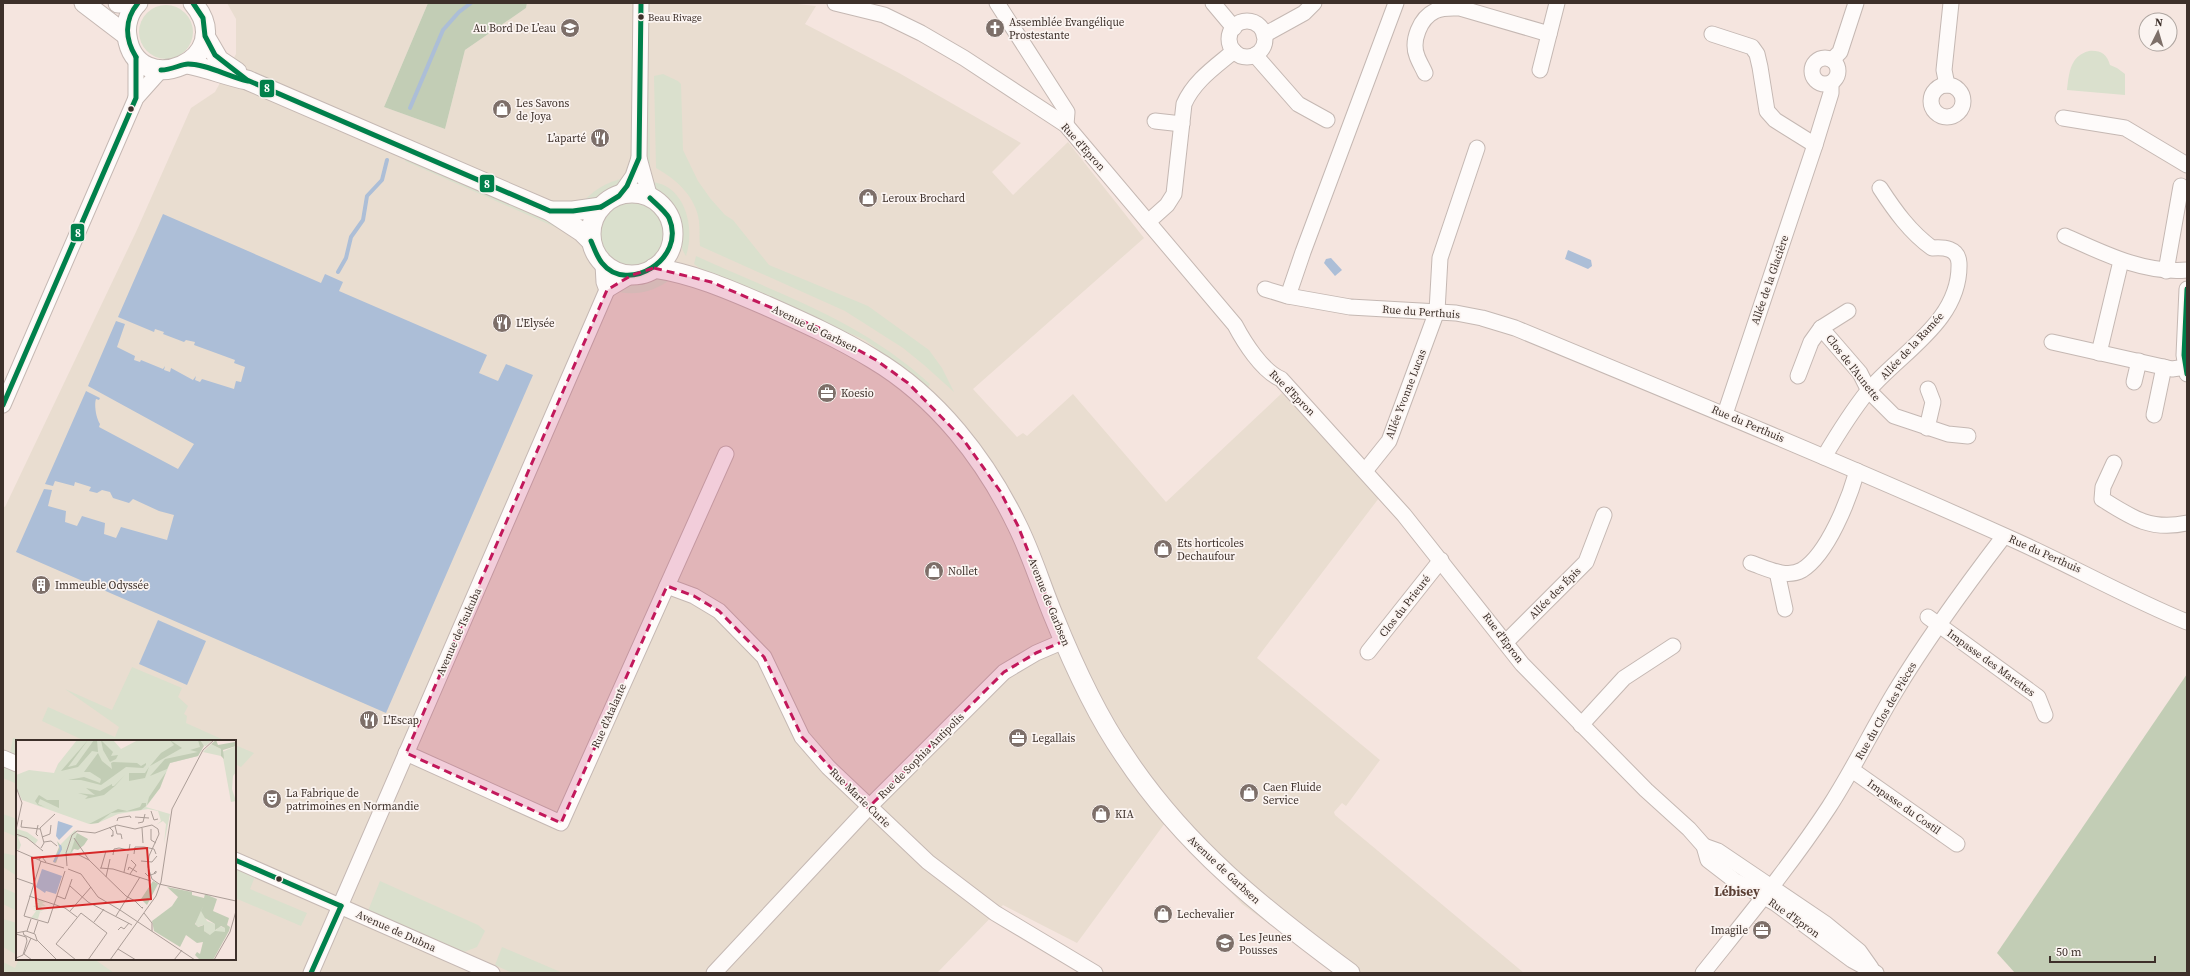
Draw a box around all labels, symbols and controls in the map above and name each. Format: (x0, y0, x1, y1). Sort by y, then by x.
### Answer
place label: Beau Rivage (648, 11, 702, 24)
marker: Beau Rivage (636, 12, 646, 22)
north arrow (2138, 12, 2178, 52)
place label: Assemblée Evangélique Prostestante (1009, 15, 1125, 43)
text: N (2154, 15, 2163, 30)
school or university icon: Au Bord De L’eau (559, 17, 581, 39)
church icon: Assemblée Evangélique Prostestante (984, 17, 1006, 39)
place label: Au Bord De L’eau (473, 21, 557, 36)
line badge: 8 (259, 79, 275, 98)
text: 8 (264, 81, 270, 96)
place label: Les Savons de Joya (516, 96, 570, 124)
shop icon: Les Savons de Joya (491, 98, 513, 120)
unlabelled marker (126, 104, 136, 114)
street label: Rue d'Epron (1057, 120, 1109, 174)
restaurant icon: L’aparté (589, 127, 611, 149)
place label: L’aparté (547, 131, 586, 146)
line badge: 8 (479, 174, 495, 193)
text: 8 (484, 177, 490, 192)
shop icon: Leroux Brochard (857, 187, 879, 209)
place label: Leroux Brochard (882, 191, 966, 206)
line badge: 8 (70, 223, 85, 242)
text: 8 (75, 226, 81, 241)
street label: Allée de la Glacière (1748, 233, 1793, 327)
street label: Avenue de Garbsen (769, 302, 861, 357)
street label: Rue du Perthuis (1382, 302, 1461, 322)
street label: Allée de la Ramée (1877, 309, 1947, 383)
restaurant icon: L'Elysée (491, 312, 513, 334)
place label: L'Elysée (516, 316, 555, 331)
street label: Clos de l'Aunette (1822, 332, 1884, 405)
street label: Allée Yvonne Lucas (1382, 347, 1430, 441)
street label: Rue d'Epron (1266, 367, 1319, 420)
office icon: Koesio (816, 382, 838, 404)
place label: Koesio (841, 386, 874, 401)
street label: Rue du Perthuis (1709, 402, 1787, 446)
street label: Rue du Perthuis (2006, 531, 2084, 577)
place label: Ets horticoles Dechaufour (1177, 536, 1244, 564)
shop icon: Ets horticoles Dechaufour (1152, 538, 1174, 560)
street label: Avenue de Garbsen (1024, 556, 1074, 649)
shop icon: Nollet (923, 560, 945, 582)
place label: Nollet (948, 564, 978, 579)
street label: Allée des Épis (1526, 564, 1584, 622)
street label: Clos du Prieuré (1376, 571, 1434, 640)
building icon: Immeuble Odyssée (30, 574, 52, 596)
place label: Immeuble Odyssée (55, 578, 149, 593)
street label: Avenue de Tsukuba (433, 585, 485, 678)
street label: Rue d'Epron (1479, 610, 1527, 667)
street label: Impasse des Marettes (1944, 626, 2038, 700)
street label: Rue du Clos des Pièces (1852, 659, 1920, 763)
street label: Rue d'Atalante (588, 681, 630, 751)
restaurant icon: L'Escap (358, 709, 380, 731)
street label: Rue de Sophia Antipolis (875, 709, 968, 802)
place label: L'Escap (383, 713, 419, 728)
office icon: Legallais (1007, 727, 1029, 749)
place label: Legallais (1032, 731, 1076, 746)
inset map (16, 740, 236, 960)
street label: Rue Marie Curie (826, 765, 894, 831)
street label: Impasse du Costil (1864, 776, 1944, 838)
place label: Caen Fluide Service (1263, 780, 1322, 808)
shop icon: Caen Fluide Service (1238, 782, 1260, 804)
place label: La Fabrique de patrimoines en Normandie (286, 786, 419, 814)
theatre icon: La Fabrique de patrimoines en Normandie (261, 788, 283, 810)
shop icon: KIA (1090, 803, 1112, 825)
place label: KIA (1115, 807, 1134, 822)
street label: Avenue de Garbsen (1184, 832, 1264, 908)
unlabelled marker (274, 874, 284, 884)
district label: Lébisey (1714, 883, 1760, 900)
street label: Rue d'Epron (1765, 895, 1823, 941)
shop icon: Lechevalier (1152, 903, 1174, 925)
street label: Avenue de Dubna (354, 907, 439, 955)
place label: Lechevalier (1177, 907, 1235, 922)
office icon: Imagile (1751, 919, 1773, 941)
place label: Imagile (1711, 923, 1748, 938)
place label: Les Jeunes Pousses (1239, 930, 1292, 958)
school or university icon: Les Jeunes Pousses (1214, 932, 1236, 954)
scale bar (2050, 938, 2155, 964)
text: 50 m (2056, 944, 2082, 960)

